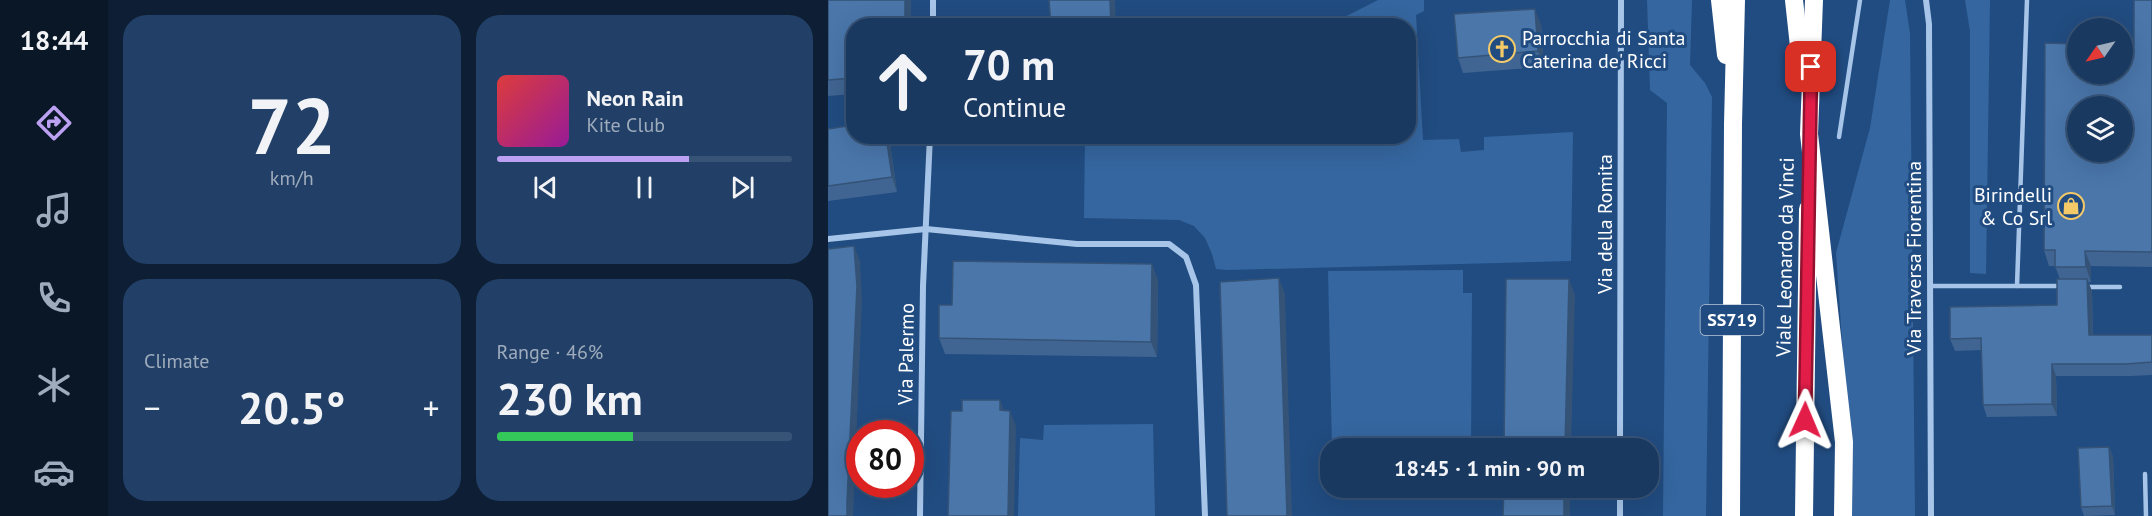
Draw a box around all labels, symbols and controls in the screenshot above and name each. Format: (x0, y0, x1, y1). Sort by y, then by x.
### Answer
north arrow (2067, 18, 2133, 84)
map controls (2067, 18, 2133, 162)
text: 18:44 (20, 23, 88, 57)
place label: Parrocchia di Santa Caterina de' Ricci (1522, 25, 1686, 74)
church icon: Parrocchia di Santa Caterina de' Ricci (1487, 34, 1517, 64)
text: 70 m (963, 37, 1055, 92)
pin (1785, 41, 1836, 92)
icon: ahead (864, 42, 942, 120)
icon: arrive (1794, 50, 1827, 83)
text: 72 (248, 75, 336, 176)
text: Neon Rain (587, 84, 683, 112)
text: Continue (963, 90, 1066, 124)
button: layers (2067, 96, 2133, 162)
icon: directions (33, 102, 75, 144)
text: Kite Club (587, 112, 665, 138)
street label: Via della Romita (1592, 154, 1618, 295)
street label: Viale Leonardo da Vinci (1770, 157, 1800, 358)
street label: Via Traversa Fiorentina (1901, 161, 1927, 356)
text: km/h (270, 165, 314, 191)
icon: previous (529, 171, 562, 204)
icon: pause (628, 171, 661, 204)
icon: next (726, 171, 759, 204)
place label: Birindelli & Co Srl (1974, 182, 2052, 231)
icon: music (33, 189, 75, 231)
shop icon: Birindelli & Co Srl (2056, 191, 2086, 221)
icon: phone (33, 277, 75, 319)
street label: Via Palermo (892, 303, 920, 406)
road number: SS719 (1700, 305, 1764, 335)
text: Range · 46% (497, 339, 603, 365)
text: Climate (144, 348, 210, 374)
icon: climate (33, 364, 75, 406)
text: 230 km (497, 369, 643, 427)
text: 20.5° (238, 378, 345, 436)
text: − (144, 386, 161, 429)
text: + (423, 386, 440, 429)
position arrow (1773, 388, 1837, 452)
speed limit sign: 80 (846, 420, 924, 498)
icon: car (33, 451, 75, 493)
text: 18:45 · 1 min · 90 m (1394, 454, 1585, 482)

